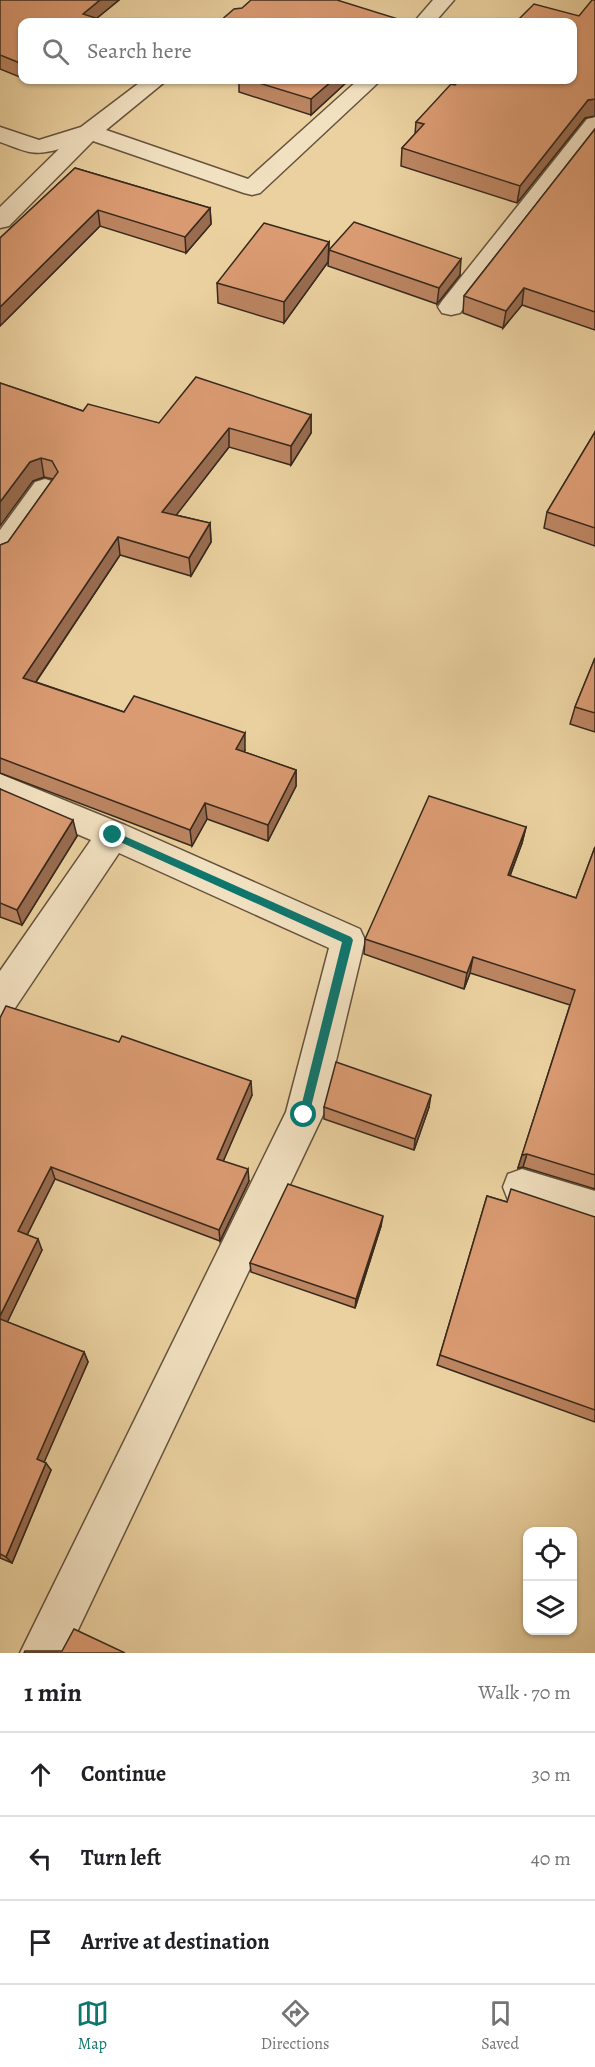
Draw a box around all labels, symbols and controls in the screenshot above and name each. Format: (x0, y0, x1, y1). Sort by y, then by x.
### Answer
search box (18, 18, 577, 84)
icon: search (39, 35, 72, 68)
text: Search here (87, 36, 192, 66)
route end (99, 821, 125, 847)
route start (290, 1101, 316, 1127)
map controls (523, 1527, 577, 1635)
button: locate (523, 1527, 577, 1581)
button: layers (523, 1581, 577, 1635)
text: 1 min (24, 1675, 82, 1710)
text: Walk · 70 m (478, 1679, 571, 1706)
icon: ahead (24, 1758, 57, 1791)
text: Continue (81, 1759, 166, 1789)
text: 30 m (531, 1761, 571, 1788)
icon: left (24, 1842, 57, 1875)
text: Turn left (81, 1843, 161, 1873)
text: 40 m (531, 1845, 571, 1872)
icon: arrive (24, 1926, 57, 1959)
text: Arrive at destination (81, 1927, 270, 1957)
tab: Map (76, 1997, 109, 2055)
tab: Directions (261, 1997, 329, 2055)
tab: Saved (481, 1997, 519, 2055)

